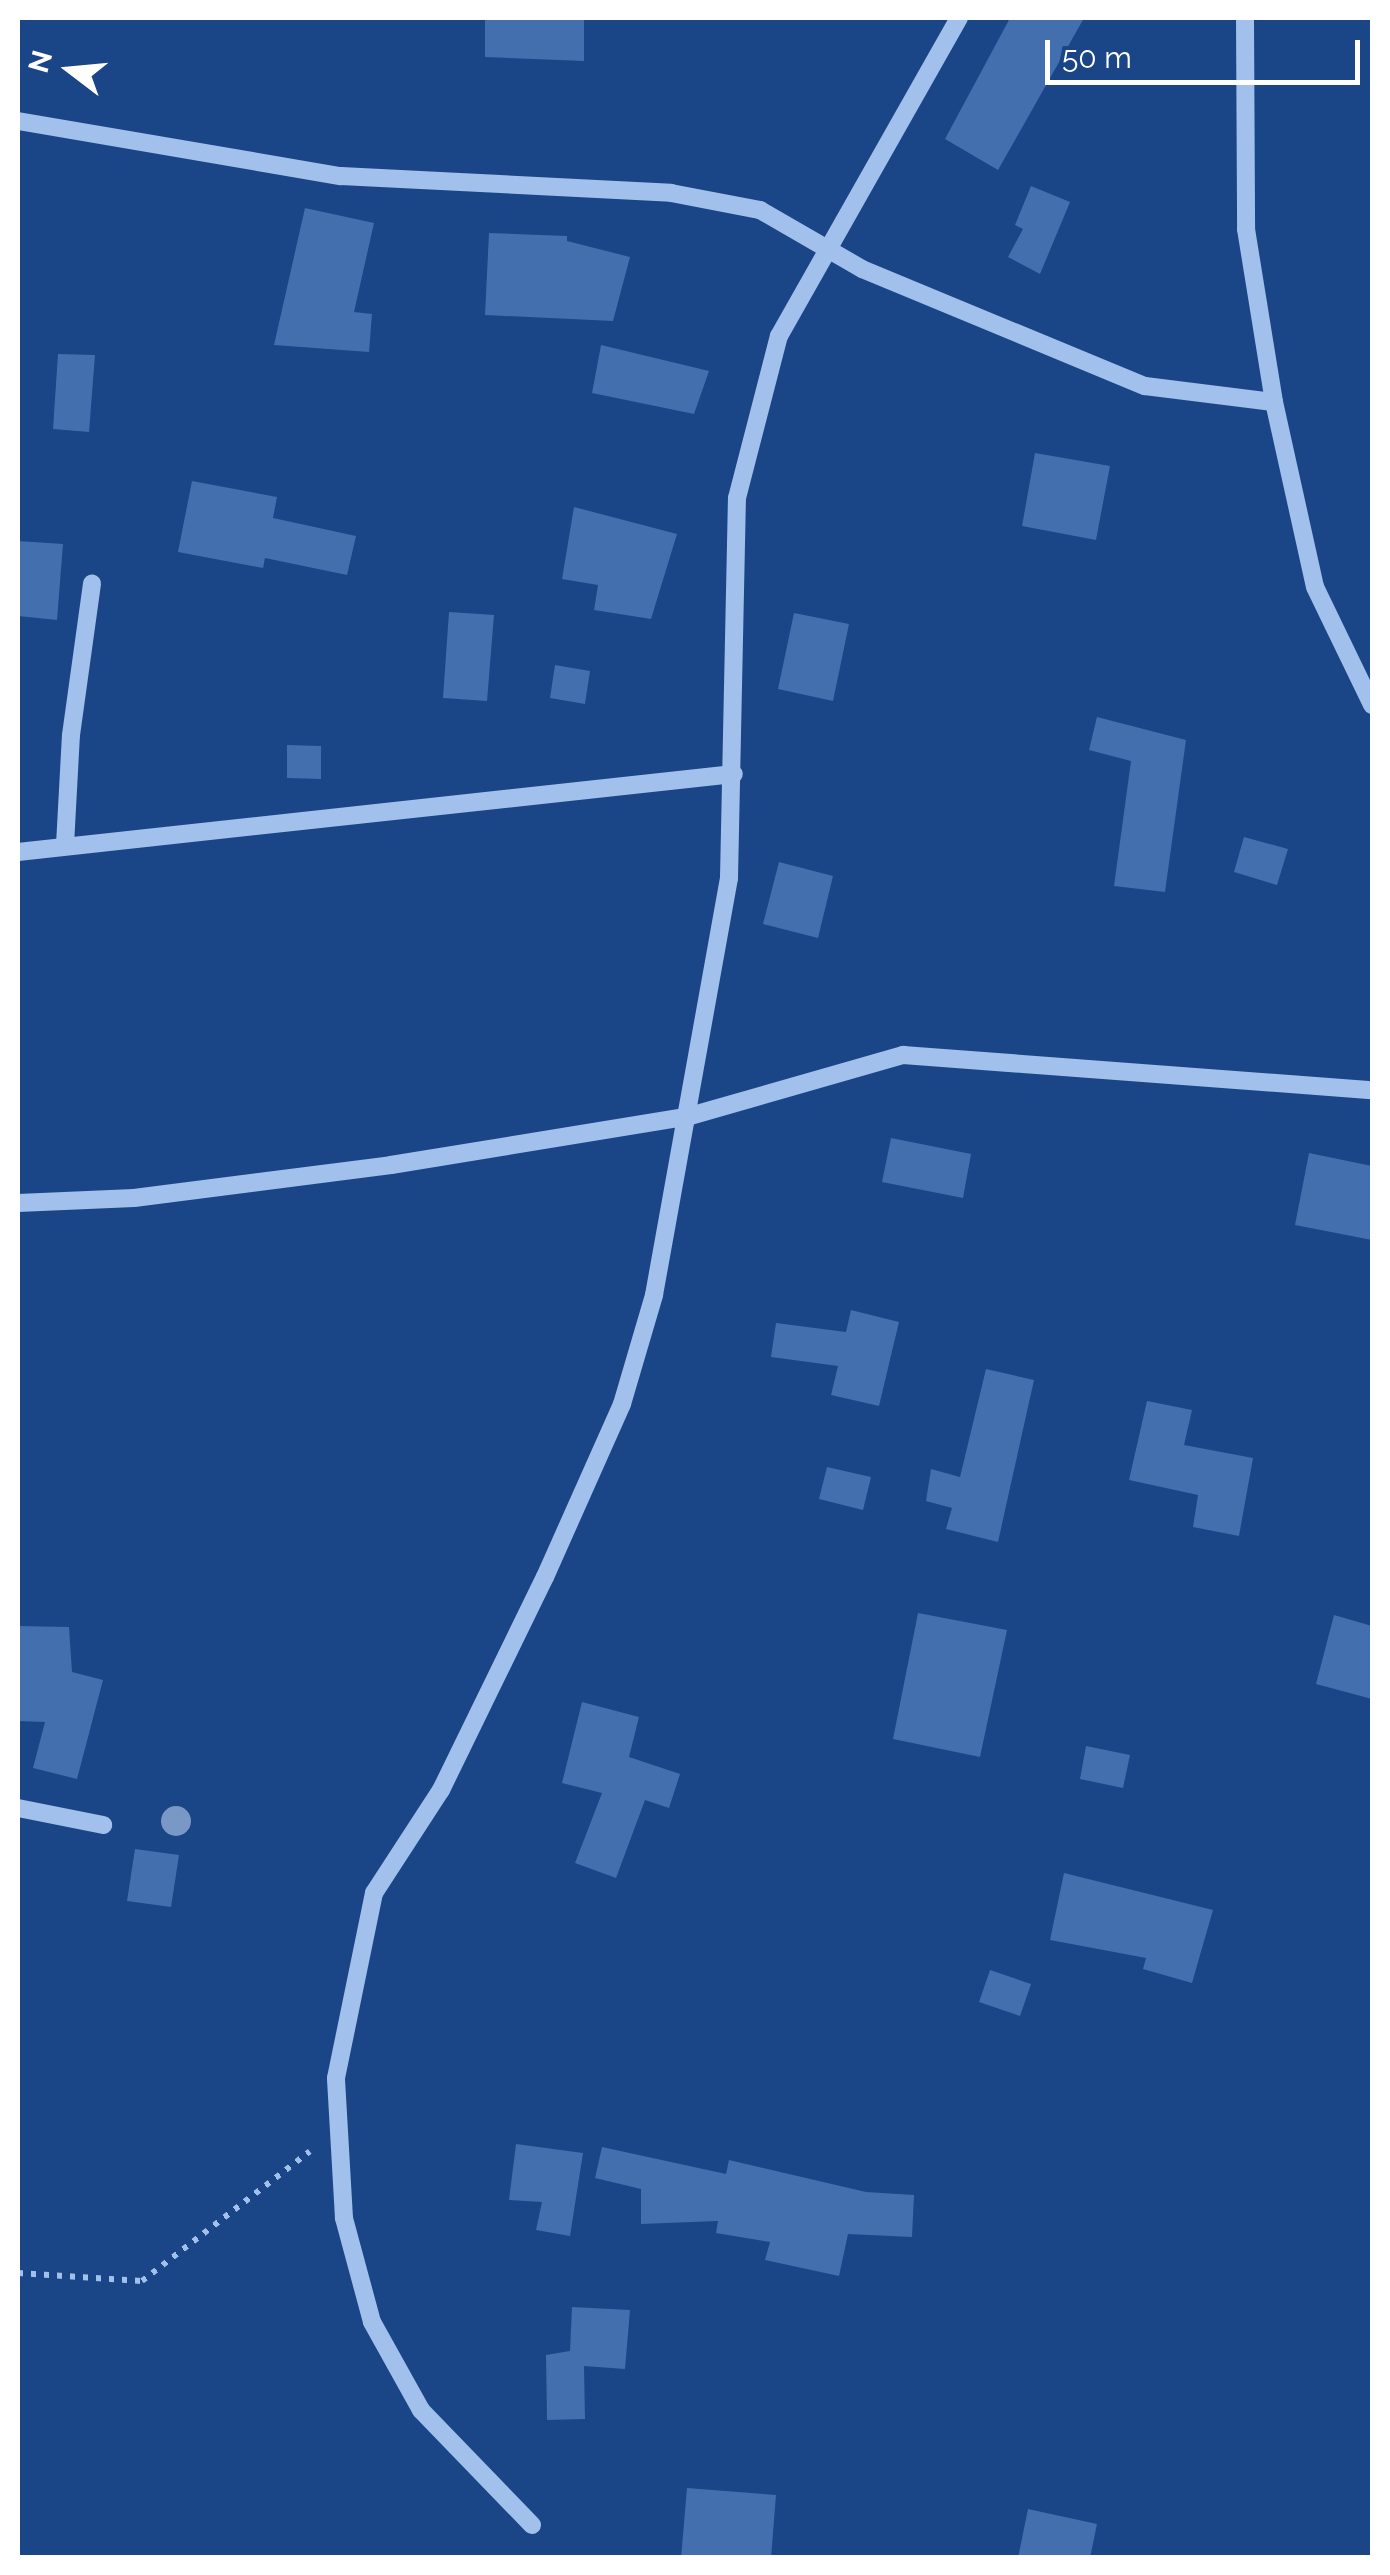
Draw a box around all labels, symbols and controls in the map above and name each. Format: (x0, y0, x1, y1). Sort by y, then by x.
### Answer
north arrow (20, 20, 120, 120)
scale bar (1050, 20, 1365, 82)
text: 50 m (1062, 40, 1132, 75)
text: N (22, 47, 59, 76)

